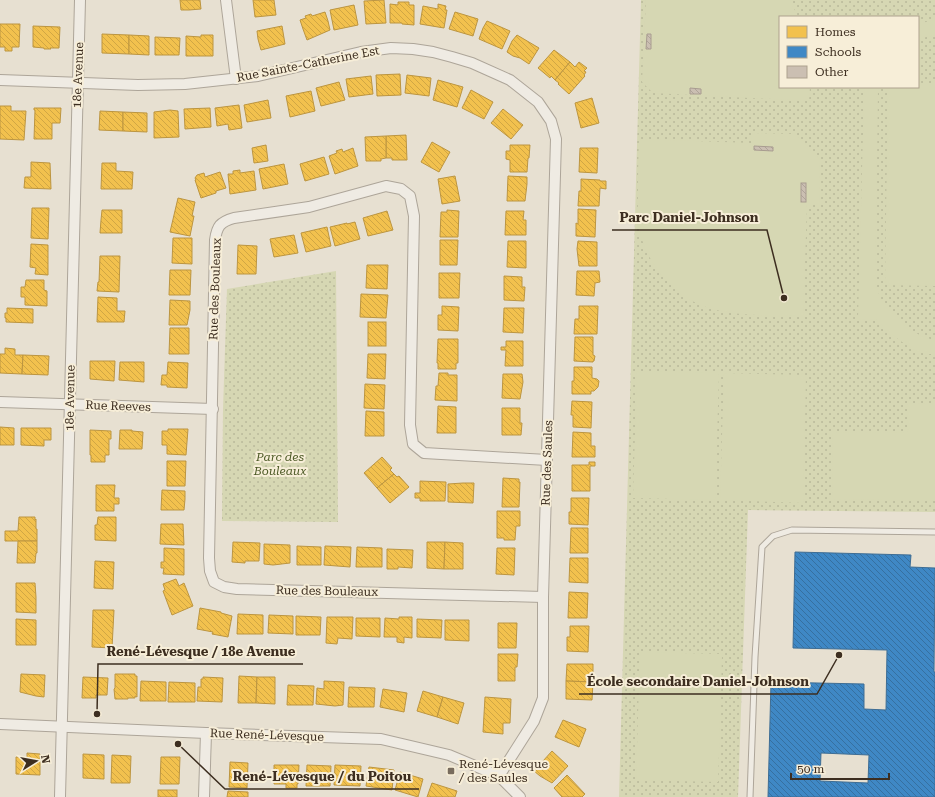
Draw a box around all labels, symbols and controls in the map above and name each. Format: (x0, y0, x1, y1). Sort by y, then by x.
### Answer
legend (779, 16, 919, 88)
text: Homes (815, 25, 856, 39)
street label: 18e Avenue (70, 41, 86, 108)
street label: Rue Sainte-Catherine Est (236, 43, 381, 85)
text: Schools (815, 45, 862, 59)
text: Other (815, 65, 848, 79)
callout: Parc Daniel-Johnson (612, 205, 767, 230)
text: Parc Daniel-Johnson (619, 210, 759, 225)
street label: Rue des Bouleaux (206, 238, 224, 340)
street label: 18e Avenue (62, 364, 78, 431)
street label: Rue Reeves (85, 398, 151, 414)
street label: Rue des Saules (539, 420, 556, 506)
park label: Parc des Bouleaux (253, 450, 306, 478)
street label: Rue des Bouleaux (276, 583, 378, 599)
callout: René-Lévesque / 18e Avenue (98, 639, 303, 664)
text: René-Lévesque / 18e Avenue (107, 644, 296, 659)
callout: École secondaire Daniel-Johnson (579, 669, 817, 694)
text: École secondaire Daniel-Johnson (587, 673, 809, 689)
street label: Rue René-Lévesque (210, 726, 325, 744)
north arrow (16, 741, 56, 781)
text: N (38, 754, 53, 765)
scale bar (791, 755, 889, 781)
place label: René-Lévesque / des Saules (458, 757, 548, 785)
text: 50 m (797, 762, 824, 776)
callout: René-Lévesque / du Poitou (225, 764, 419, 789)
marker: René-Lévesque / des Saules (446, 766, 456, 776)
text: René-Lévesque / du Poitou (233, 769, 412, 784)

